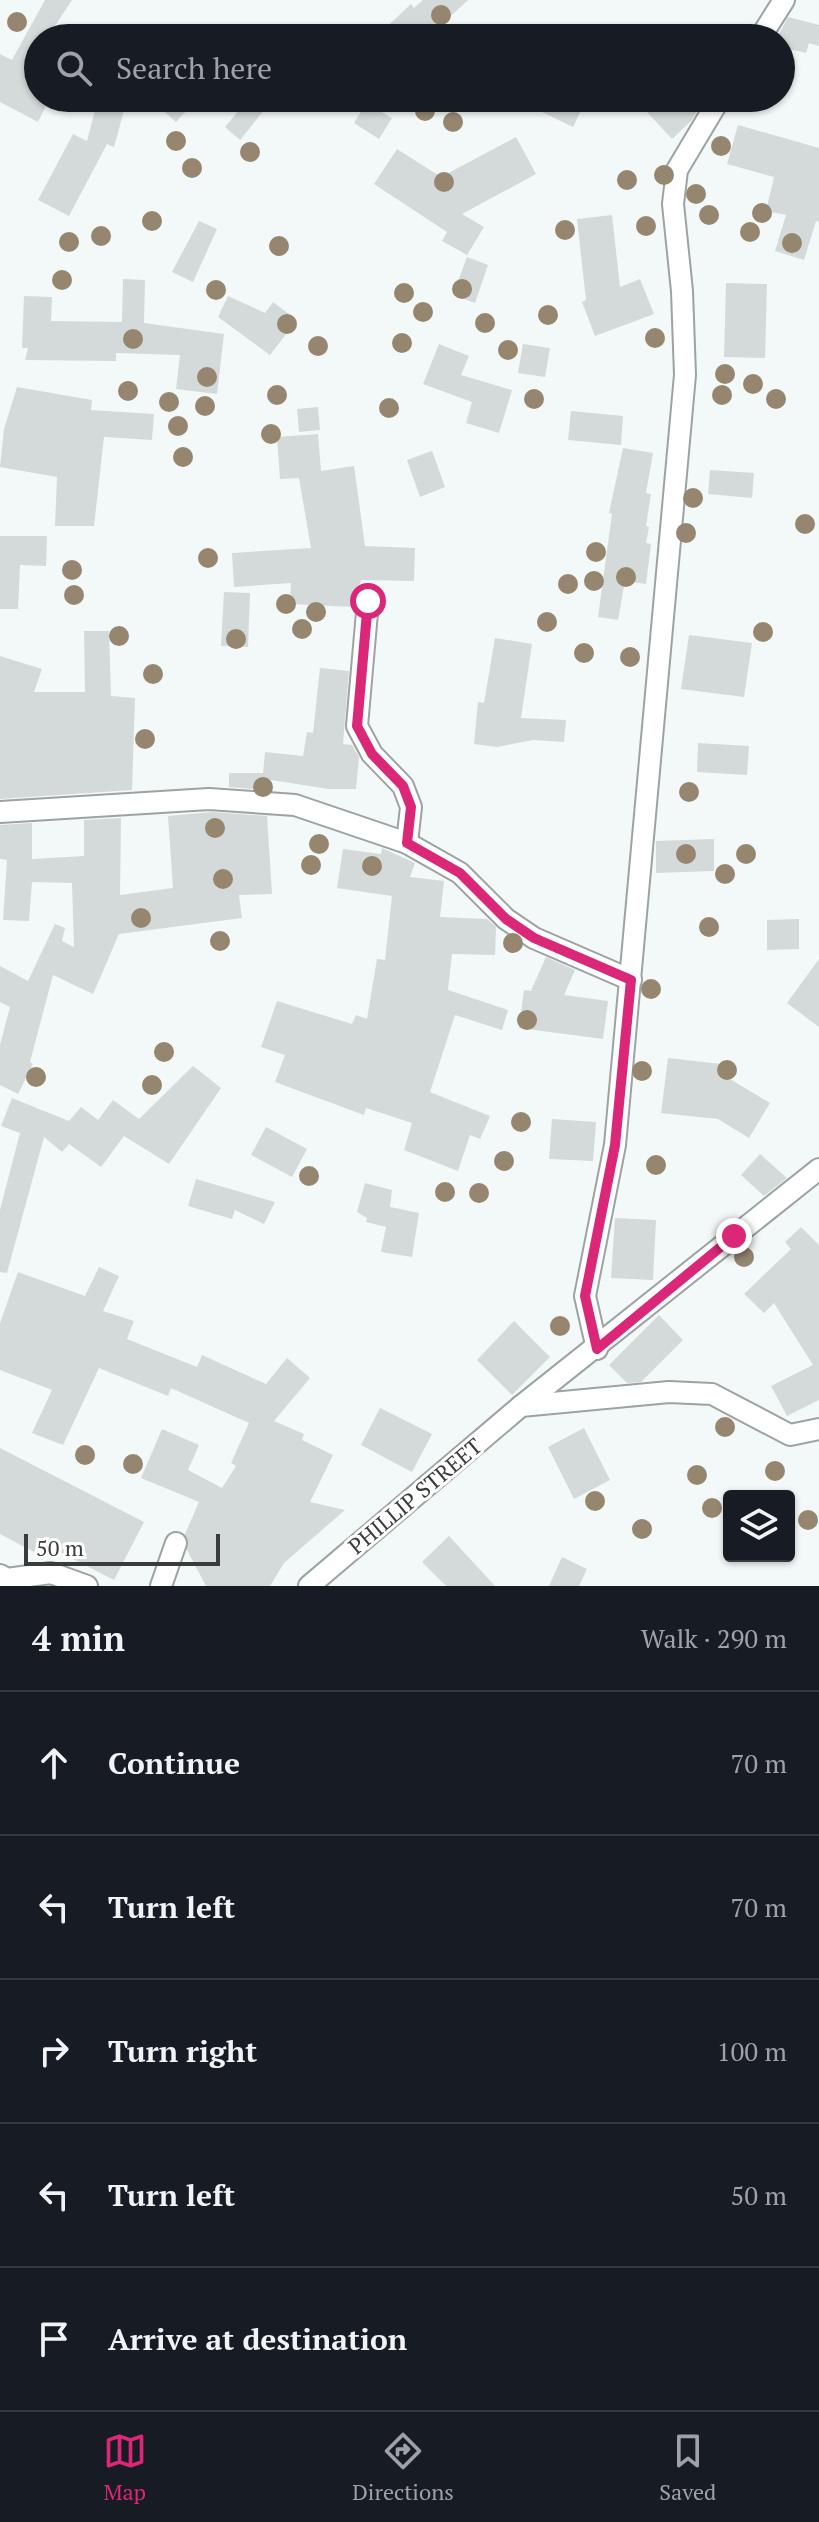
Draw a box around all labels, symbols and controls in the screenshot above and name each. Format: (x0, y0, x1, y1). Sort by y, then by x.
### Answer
search box (24, 24, 795, 112)
icon: search (52, 46, 96, 90)
text: Search here (116, 48, 272, 88)
route start (350, 583, 386, 619)
route end (716, 1218, 752, 1254)
street label: PHILLIP STREET (342, 1431, 488, 1560)
map controls (723, 1490, 795, 1562)
button: layers (723, 1490, 795, 1562)
scale bar (24, 1530, 220, 1566)
text: 50 m (36, 1533, 84, 1562)
text: 4 min (32, 1616, 125, 1661)
text: Walk · 290 m (641, 1621, 787, 1655)
icon: ahead (32, 1741, 76, 1785)
text: Continue (108, 1743, 240, 1783)
text: 70 m (731, 1746, 787, 1780)
icon: left (32, 1885, 76, 1929)
text: Turn left (108, 1887, 235, 1927)
text: 70 m (731, 1890, 787, 1924)
icon: right (32, 2029, 76, 2073)
text: Turn right (108, 2031, 257, 2071)
text: 100 m (717, 2034, 787, 2068)
icon: left (32, 2173, 76, 2217)
text: Turn left (108, 2175, 235, 2215)
text: 50 m (731, 2178, 787, 2212)
icon: arrive (32, 2317, 76, 2361)
text: Arrive at destination (108, 2319, 407, 2359)
tab: Map (103, 2429, 147, 2506)
tab: Directions (352, 2429, 454, 2506)
tab: Saved (659, 2429, 716, 2506)

